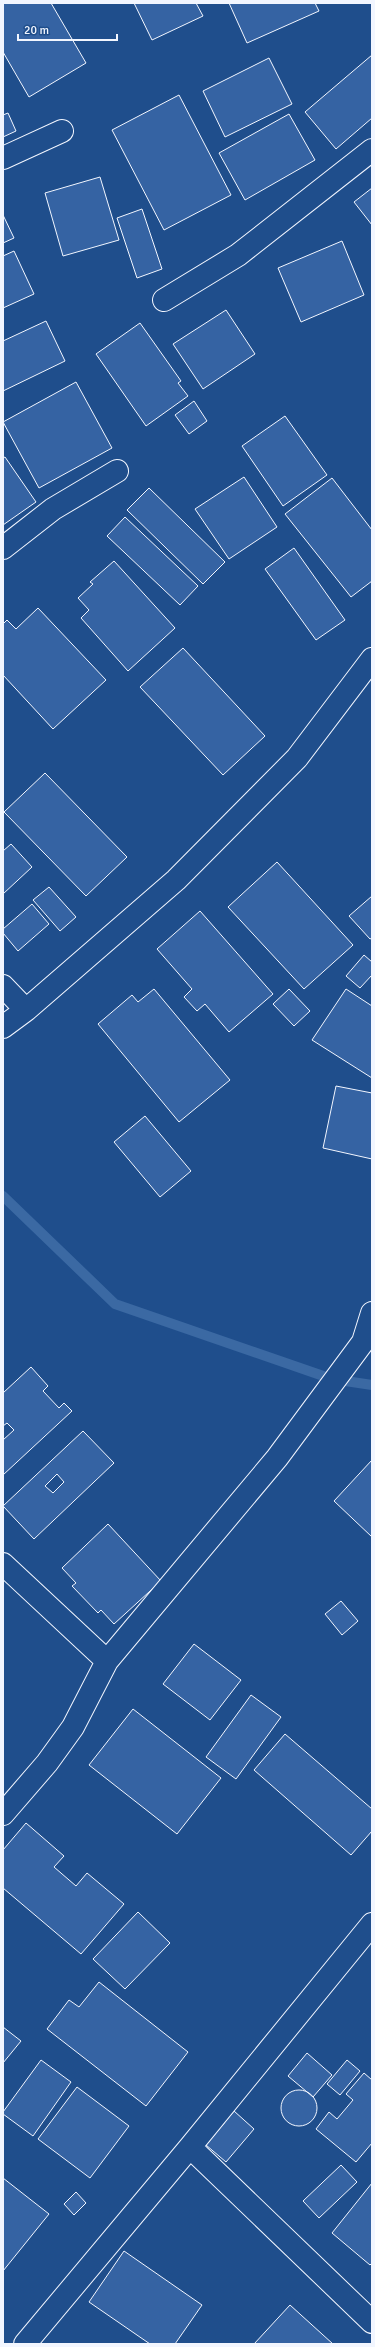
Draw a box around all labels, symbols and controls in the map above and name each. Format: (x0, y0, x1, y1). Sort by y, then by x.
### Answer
scale bar (18, 16, 117, 42)
text: 20 m (24, 23, 49, 38)

